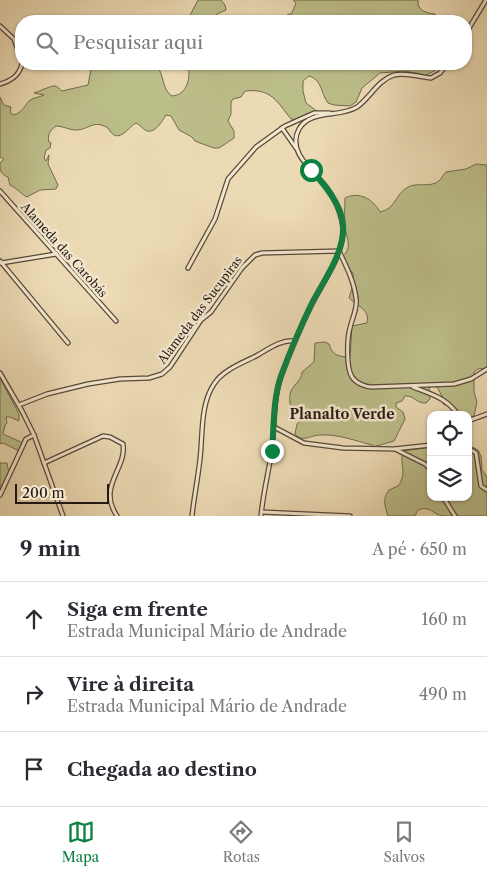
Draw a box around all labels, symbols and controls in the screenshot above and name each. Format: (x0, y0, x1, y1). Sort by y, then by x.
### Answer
search box (15, 15, 472, 70)
icon: search (33, 29, 61, 57)
text: Pesquisar aqui (73, 31, 203, 54)
route start (300, 159, 323, 182)
street label: Alameda das Carobás (17, 199, 111, 300)
street label: Alameda das Sucupiras (153, 253, 245, 367)
district label: Planalto Verde (289, 405, 395, 423)
map controls (427, 411, 472, 501)
button: locate (427, 411, 472, 456)
route end (261, 440, 284, 463)
button: layers (427, 456, 472, 501)
scale bar (15, 481, 109, 504)
text: 200 m (22, 484, 65, 502)
text: 9 min (20, 536, 81, 561)
text: A pé · 650 m (372, 539, 467, 559)
text: Siga em frente (67, 598, 208, 621)
icon: ahead (20, 605, 48, 633)
text: 160 m (422, 609, 467, 629)
text: Estrada Municipal Mário de Andrade (67, 621, 347, 641)
text: Vire à direita (67, 673, 194, 696)
icon: right (20, 680, 48, 708)
text: 490 m (419, 684, 467, 704)
text: Estrada Municipal Mário de Andrade (67, 696, 347, 716)
icon: arrive (20, 755, 48, 783)
text: Chegada ao destino (67, 758, 257, 781)
tab: Mapa (62, 818, 99, 866)
tab: Rotas (223, 818, 260, 866)
tab: Salvos (384, 818, 425, 866)

